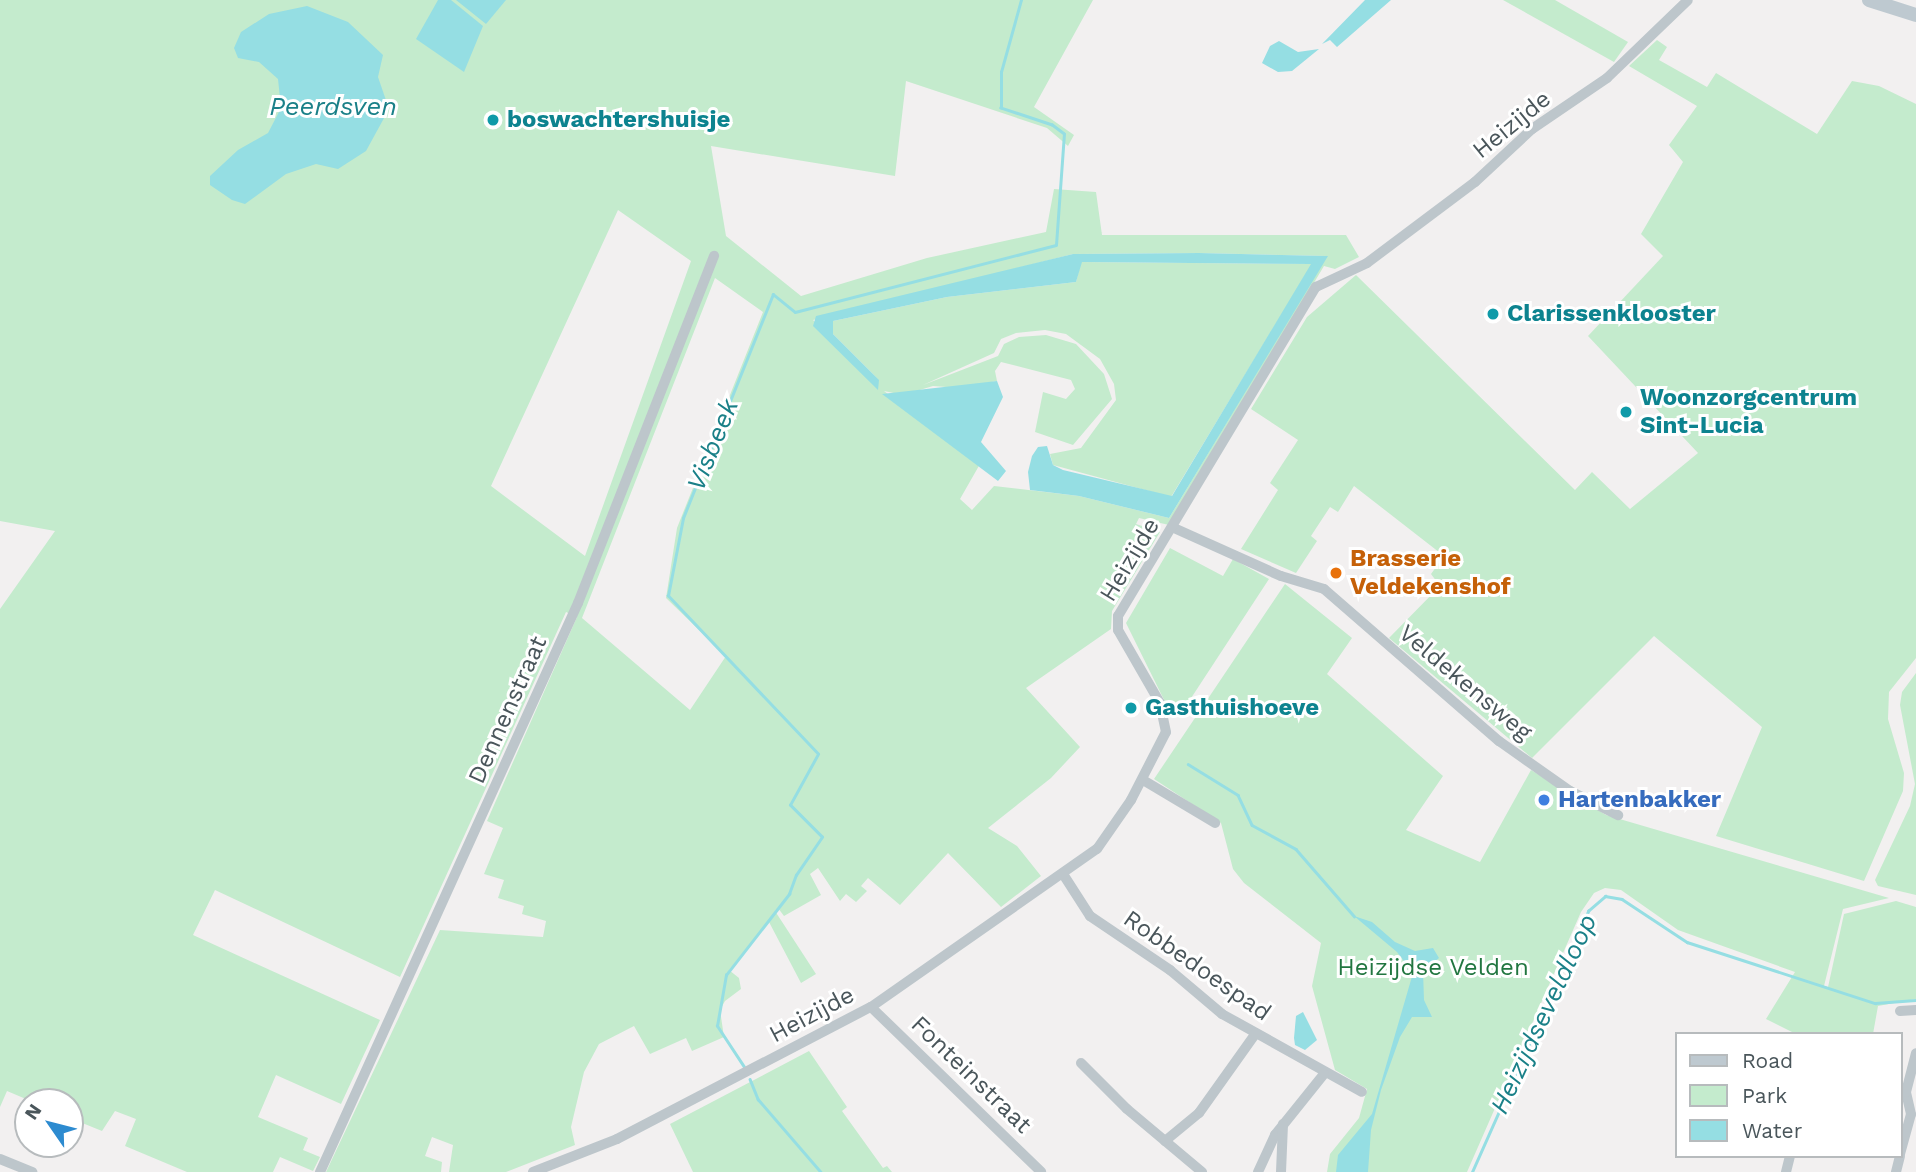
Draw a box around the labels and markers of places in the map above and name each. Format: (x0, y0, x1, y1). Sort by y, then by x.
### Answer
place label: boswachtershuisje (507, 106, 730, 134)
marker: boswachtershuisje (485, 112, 501, 128)
place label: Clarissenklooster (1507, 300, 1716, 328)
marker: Clarissenklooster (1485, 306, 1501, 322)
place label: Woonzorgcentrum Sint-Lucia (1640, 384, 1857, 440)
marker: Woonzorgcentrum Sint-Lucia (1618, 404, 1634, 420)
place label: Brasserie Veldekenshof (1350, 545, 1511, 601)
marker: Brasserie Veldekenshof (1328, 565, 1344, 581)
place label: Gasthuishoeve (1145, 694, 1319, 722)
marker: Gasthuishoeve (1123, 700, 1139, 716)
place label: Hartenbakker (1558, 786, 1721, 814)
marker: Hartenbakker (1536, 792, 1552, 808)

